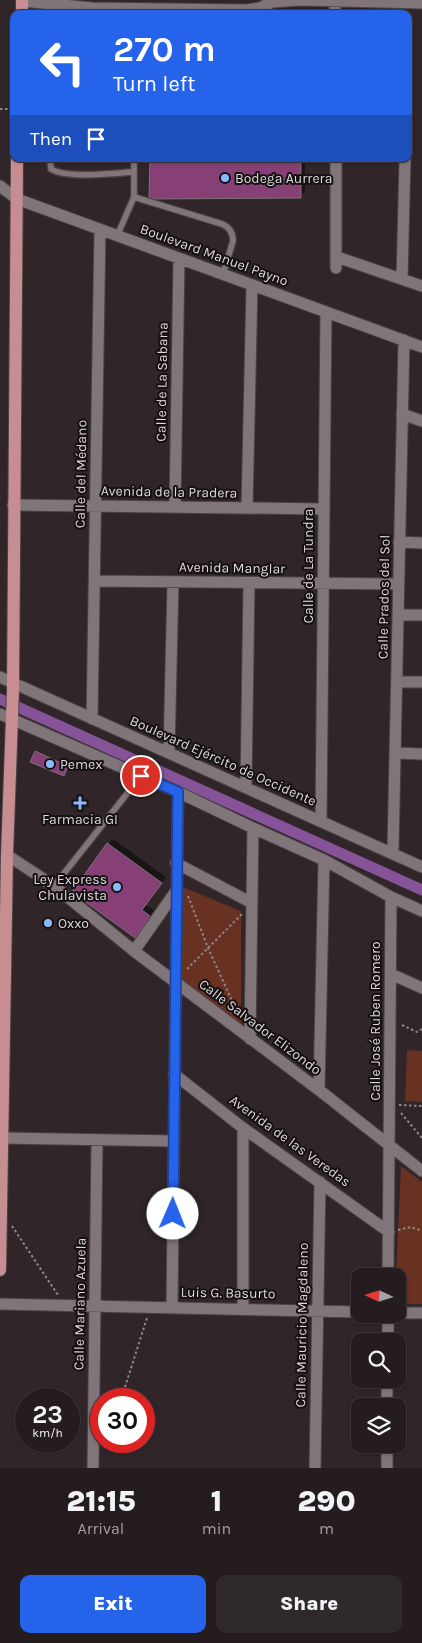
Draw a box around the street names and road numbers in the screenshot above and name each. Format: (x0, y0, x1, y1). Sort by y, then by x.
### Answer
street label: Boulevard Manuel Payno (138, 220, 290, 290)
street label: Calle de La Sabana (152, 322, 172, 442)
street label: Calle del Médano (72, 420, 90, 528)
street label: Avenida de la Pradera (101, 482, 237, 502)
street label: Calle de La Tundra (300, 508, 317, 624)
street label: Calle Prados del Sol (374, 535, 394, 659)
street label: Avenida Manglar (179, 559, 286, 577)
street label: Boulevard Ejército de Occidente (127, 712, 319, 810)
street label: Calle José Ruben Romero (367, 941, 384, 1101)
street label: Calle Salvador Elizondo (196, 976, 324, 1078)
street label: Avenida de las Veredas (226, 1091, 354, 1191)
street label: Calle Mariano Azuela (70, 1238, 90, 1370)
street label: Calle Mauricio Magdaleno (292, 1242, 312, 1408)
street label: Luis G. Basurto (180, 1284, 276, 1302)

